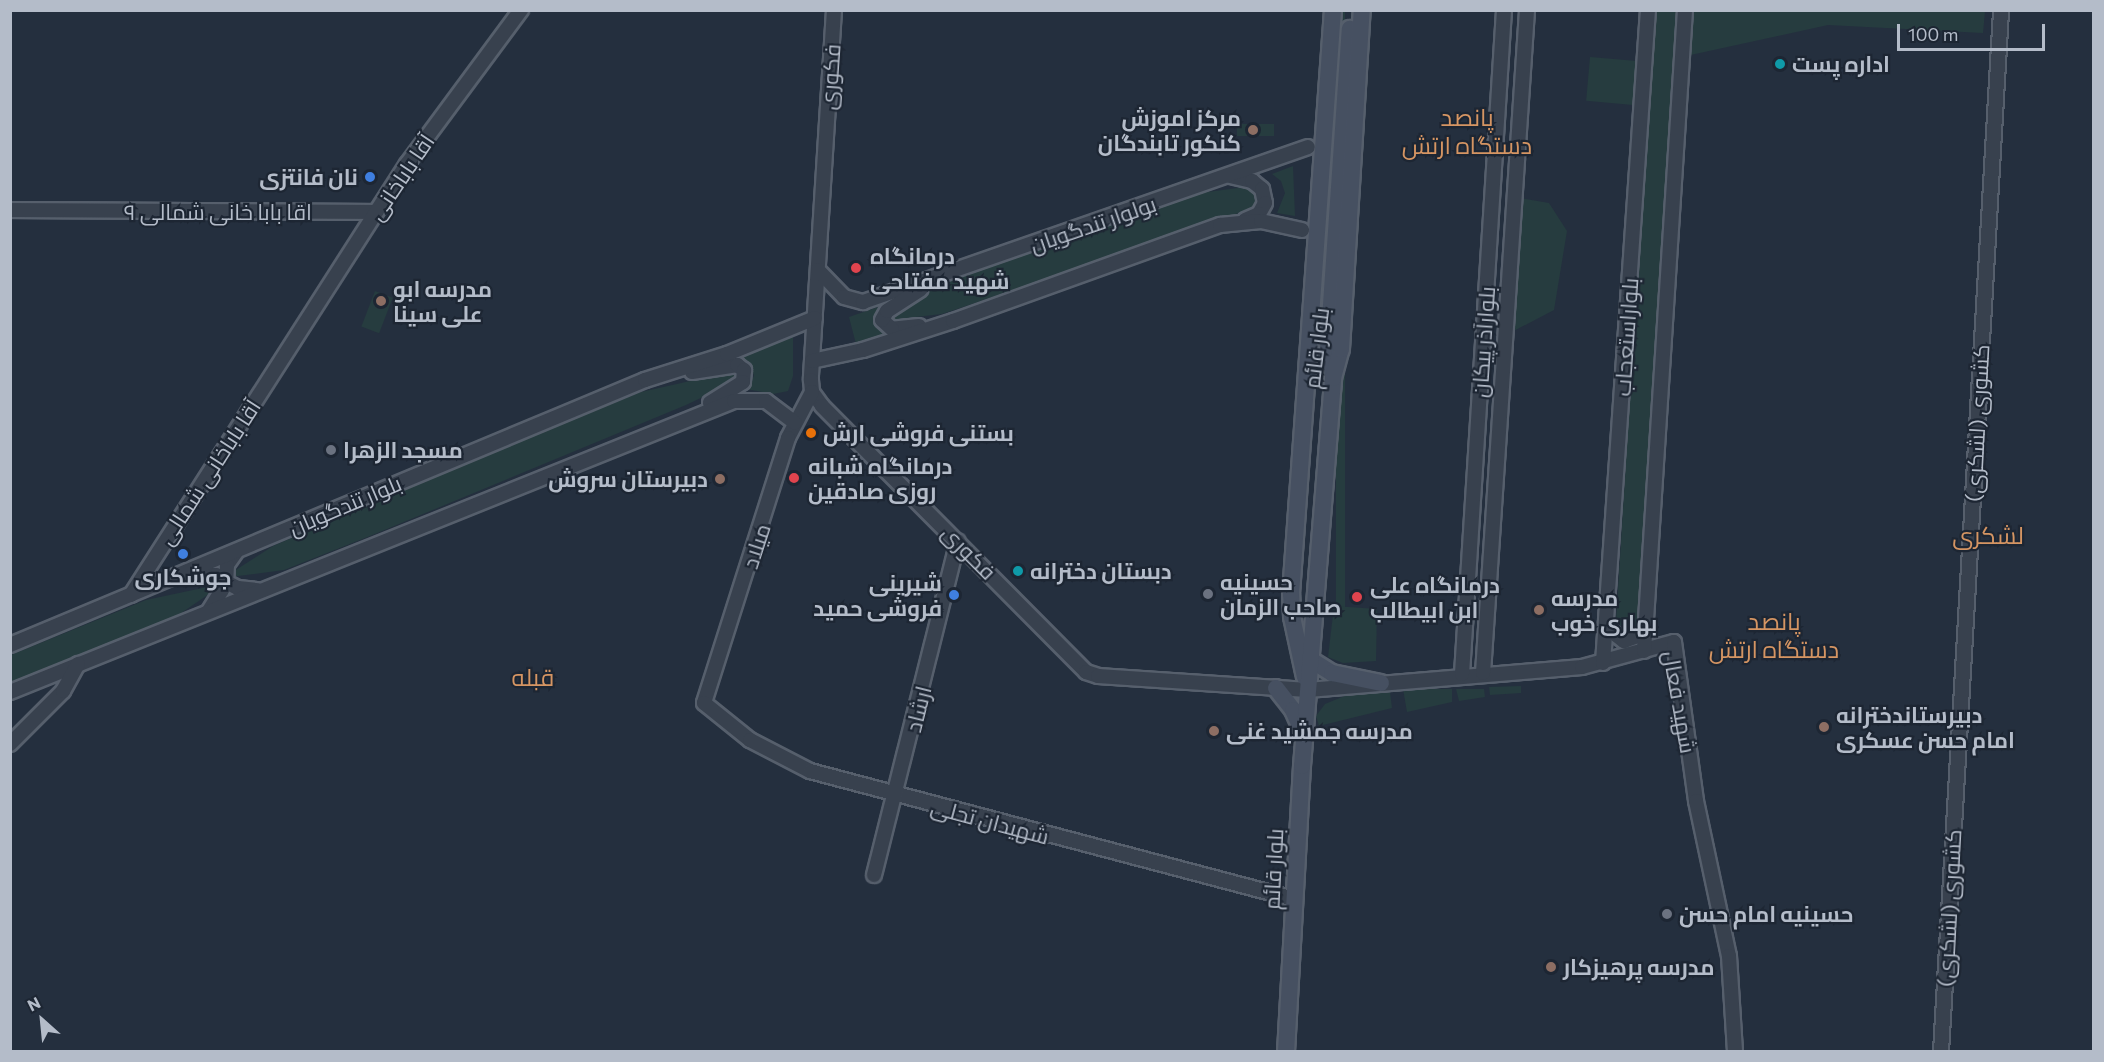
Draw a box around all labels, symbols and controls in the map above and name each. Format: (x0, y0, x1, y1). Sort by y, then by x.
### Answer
scale bar (1900, 12, 2048, 50)
text: 100 m (1908, 23, 1958, 45)
street label: فکوری (815, 43, 845, 111)
place label: اداره پست (1792, 51, 1890, 77)
marker: اداره پست (1773, 57, 1787, 71)
district label: پانصد دستگاه ارتش (1402, 103, 1532, 159)
place label: مرکز اموزش کنکور تابندگان (1098, 104, 1241, 156)
marker: مرکز اموزش کنکور تابندگان (1246, 123, 1260, 137)
street label: آقا باباخانی (362, 129, 440, 225)
place label: نان فانتزی (259, 164, 358, 190)
marker: نان فانتزی (363, 170, 377, 184)
street label: بولوار تندگویان (1026, 190, 1160, 258)
street label: ۹ اقا بابا خانی شمالی (124, 199, 312, 225)
place label: درمانگاه شهید مفتاحی (870, 242, 1010, 294)
marker: درمانگاه شهید مفتاحی (847, 259, 865, 277)
place label: مدرسه ابو علی سینا (393, 275, 492, 326)
street label: بلواراستعجاب (1609, 277, 1643, 397)
street label: بلوارآذر پیکان (1466, 285, 1500, 399)
marker: مدرسه ابو علی سینا (374, 294, 388, 308)
street label: بلوار قائم (1298, 306, 1334, 390)
street label: کشوری (لشکری) (1960, 344, 1994, 502)
street label: آقا باباخانی شمالی (152, 394, 266, 550)
place label: بستنی فروشی ارش (823, 420, 1014, 446)
marker: بستنی فروشی ارش (804, 426, 818, 440)
place label: مسجد الزهرا (343, 437, 463, 463)
marker: مسجد الزهرا (324, 443, 338, 457)
place label: درمانگاه شبانه روزی صادقین (808, 452, 952, 504)
place label: دبیرستان سروش (548, 466, 708, 492)
street label: بلوار تندگویان (285, 469, 405, 541)
marker: درمانگاه شبانه روزی صادقین (785, 469, 803, 487)
marker: دبیرستان سروش (713, 472, 727, 486)
street label: فکوری (936, 519, 1002, 585)
street label: میلاد (736, 520, 776, 572)
district label: لشکری (1952, 521, 2024, 549)
marker: جوشکاری (176, 547, 190, 561)
place label: دبستان دخترانه (1030, 558, 1172, 584)
place label: جوشکاری (134, 564, 232, 590)
marker: دبستان دخترانه (1011, 564, 1025, 578)
place label: حسینیه صاحب الزمان (1220, 568, 1341, 620)
place label: شیرینی فروشی حمید (813, 569, 942, 620)
place label: درمانگاه علی ابن ابیطالب (1370, 571, 1500, 622)
place label: مدرسه بهاری خوب (1551, 584, 1657, 636)
marker: حسینیه صاحب الزمان (1201, 587, 1215, 601)
marker: شیرینی فروشی حمید (947, 588, 961, 602)
marker: درمانگاه علی ابن ابیطالب (1348, 588, 1366, 606)
marker: مدرسه بهاری خوب (1532, 603, 1546, 617)
district label: پانصد دستگاه ارتش (1709, 607, 1839, 663)
street label: شهید فعال (1658, 649, 1702, 755)
district label: قبله (512, 663, 554, 691)
street label: ارشاد (900, 683, 936, 735)
place label: دبیرستاندخترانه امام حسن عسکری (1836, 701, 2015, 752)
place label: مدرسه جمشید غنی (1226, 718, 1413, 744)
marker: دبیرستاندخترانه امام حسن عسکری (1817, 720, 1831, 734)
marker: مدرسه جمشید غنی (1207, 724, 1221, 738)
street label: شهیدان تجلی (928, 793, 1052, 849)
street label: بلوار قائم (1258, 828, 1288, 910)
street label: کشوری (لشکری) (1932, 829, 1966, 987)
place label: حسینیه امام حسن (1679, 901, 1853, 927)
marker: حسینیه امام حسن (1660, 907, 1674, 921)
place label: مدرسه پرهیزکار (1563, 954, 1714, 980)
marker: مدرسه پرهیزکار (1544, 960, 1558, 974)
north arrow (12, 990, 72, 1050)
text: N (24, 992, 43, 1015)

